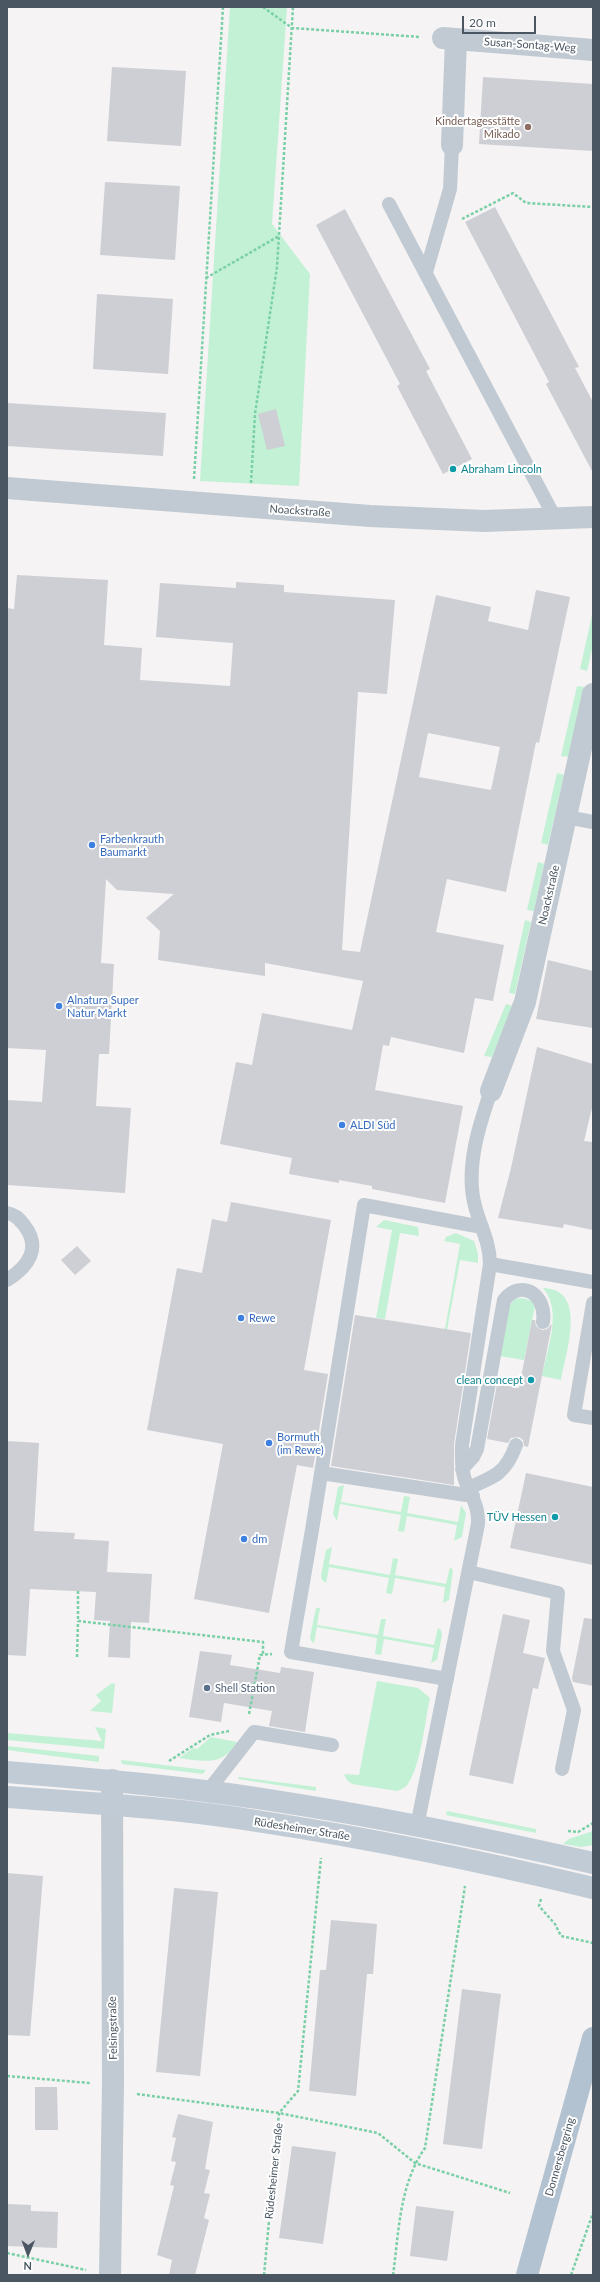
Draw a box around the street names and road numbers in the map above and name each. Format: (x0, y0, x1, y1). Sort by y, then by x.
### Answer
street label: Susan-Sontag-Weg (484, 35, 576, 55)
street label: Noackstraße (269, 502, 331, 520)
street label: Noackstraße (536, 864, 562, 926)
street label: Rüdesheimer Straße (253, 1815, 351, 1843)
street label: Felsingstraße (106, 1996, 120, 2060)
street label: Donnersbergring (542, 2116, 578, 2198)
street label: Rüdesheimer Straße (262, 2122, 286, 2220)

